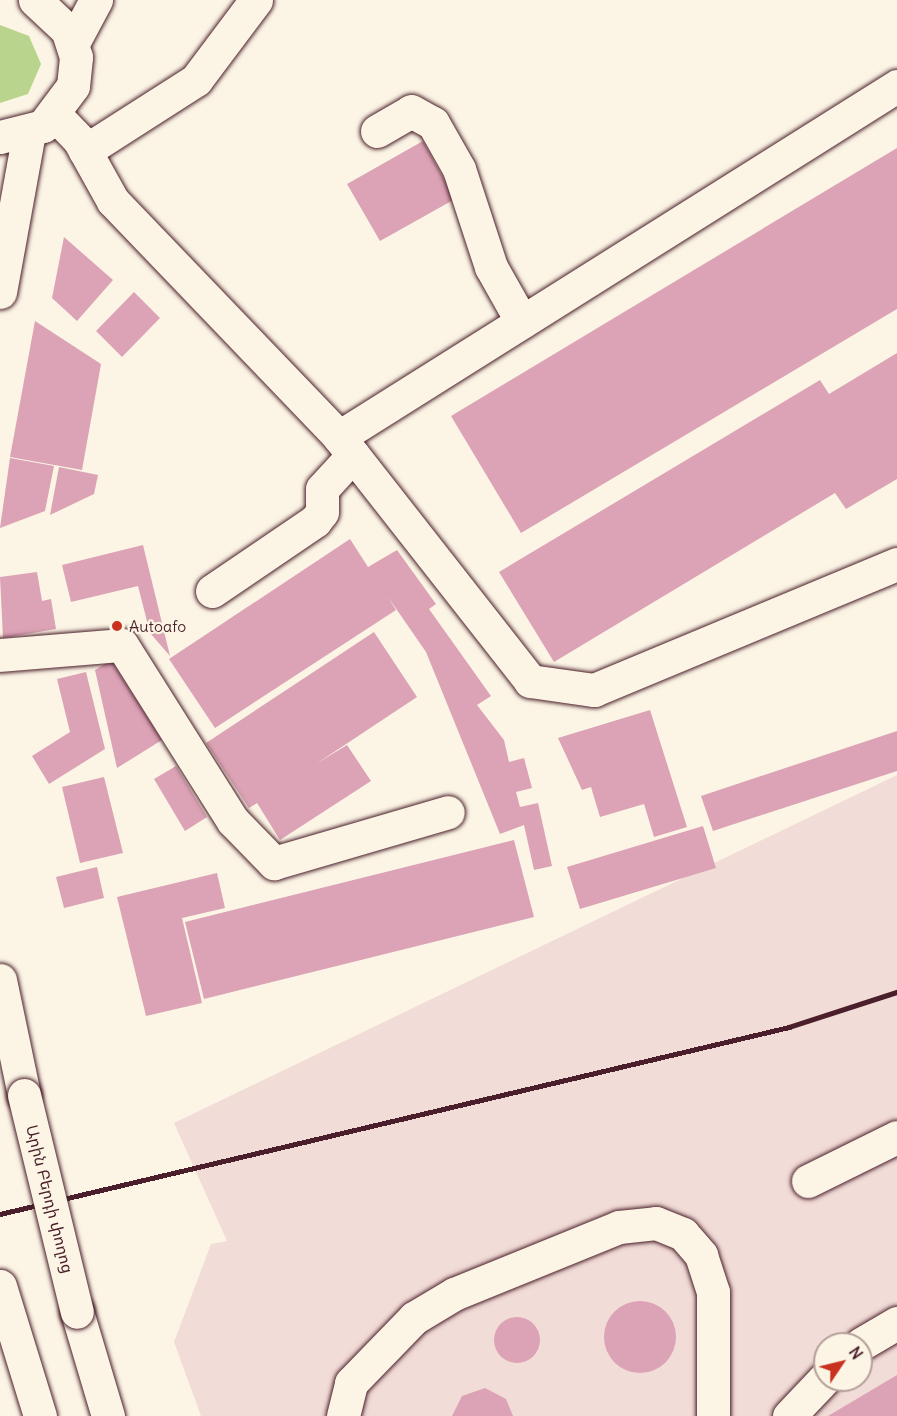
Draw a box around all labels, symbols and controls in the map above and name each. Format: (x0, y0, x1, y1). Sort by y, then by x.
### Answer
place label: Autoafo (129, 616, 186, 636)
marker: Autoafo (110, 619, 124, 633)
street label: Արին Բերդի փողոց (22, 1123, 78, 1275)
north arrow (813, 1332, 873, 1392)
text: N (845, 1343, 867, 1363)

